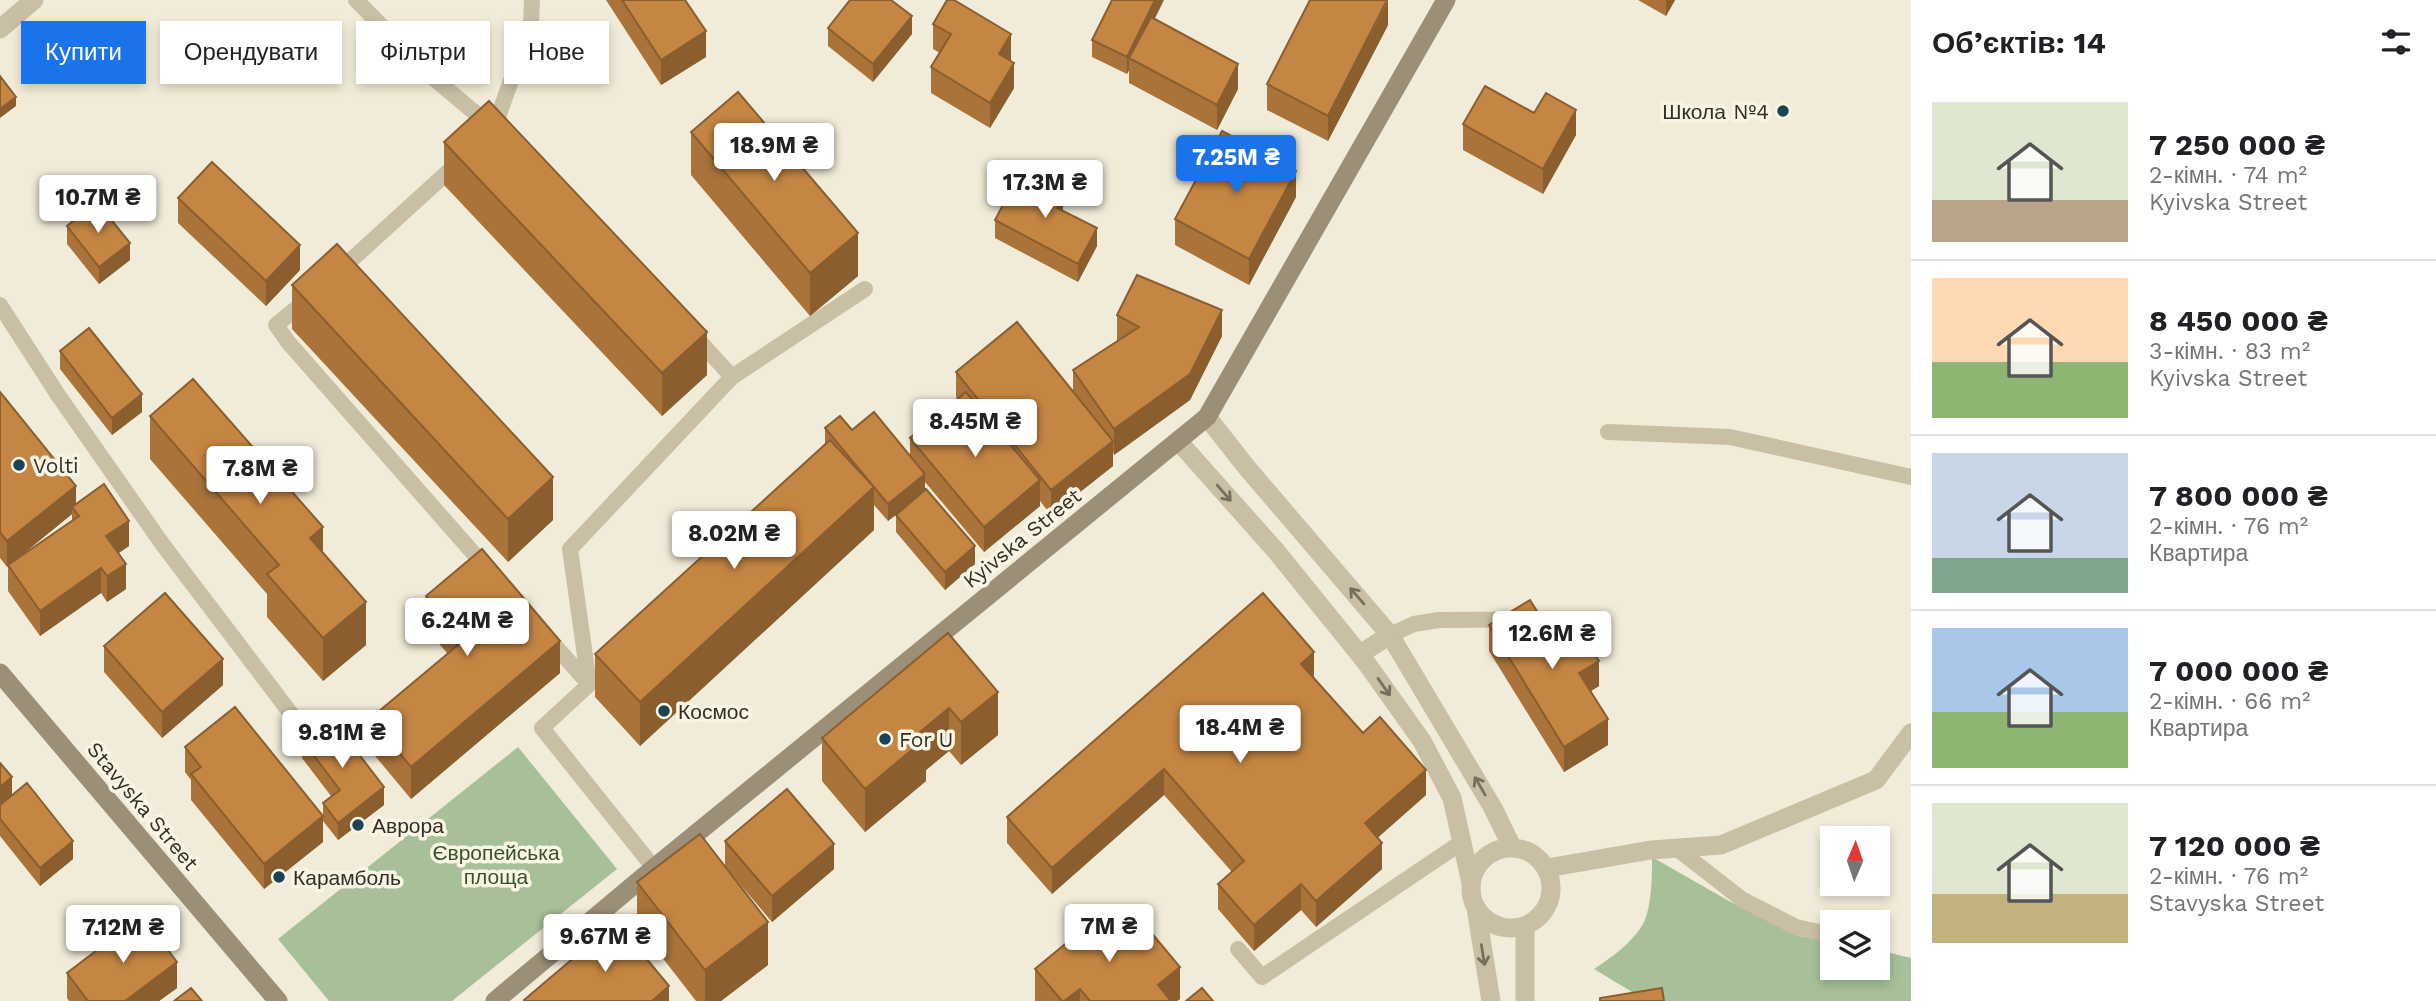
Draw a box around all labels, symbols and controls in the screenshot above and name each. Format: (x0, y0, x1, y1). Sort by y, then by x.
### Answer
chip: Купити (21, 21, 146, 84)
chip: Орендувати (160, 21, 342, 84)
chip: Фільтри (356, 21, 490, 84)
chip: Нове (504, 21, 609, 84)
icon: filters (2377, 23, 2415, 61)
text: Об’єктів: 14 (1932, 25, 2106, 60)
place label: Школа №4 (1662, 99, 1769, 124)
marker: Школа №4 (1775, 103, 1791, 119)
pin: 18.9M ₴ (709, 124, 839, 183)
text: 7 250 000 ₴ (2149, 127, 2325, 162)
icon: home (1988, 130, 2072, 214)
text: 18.9M ₴ (730, 132, 818, 159)
pin: 7.25M ₴ (1171, 136, 1301, 195)
text: 7.25M ₴ (1192, 144, 1280, 171)
pin: 17.3M ₴ (980, 160, 1110, 220)
text: 2-кімн. · 74 m² (2149, 162, 2307, 189)
text: 17.3M ₴ (1003, 169, 1087, 196)
pin: 10.7M ₴ (33, 176, 163, 235)
text: 10.7M ₴ (55, 184, 141, 211)
text: Kyivska Street (2149, 189, 2307, 216)
text: 8 450 000 ₴ (2149, 303, 2328, 338)
icon: home (1988, 306, 2072, 390)
text: 3-кімн. · 83 m² (2149, 338, 2310, 365)
text: Kyivska Street (2149, 365, 2307, 392)
pin: 8.45M ₴ (910, 400, 1040, 459)
text: 8.45M ₴ (929, 408, 1021, 435)
pin: 7.8M ₴ (203, 447, 317, 506)
place label: Volti (33, 453, 79, 478)
text: 7.8M ₴ (222, 455, 298, 482)
marker: Volti (11, 457, 27, 473)
text: 7 800 000 ₴ (2149, 478, 2328, 513)
icon: home (1988, 481, 2072, 565)
street label: Kyivska Street (958, 483, 1086, 593)
one-way arrow (1216, 483, 1232, 501)
pin: 8.02M ₴ (669, 512, 799, 571)
text: 2-кімн. · 76 m² (2149, 513, 2308, 540)
text: 8.02M ₴ (688, 520, 780, 547)
text: Квартира (2149, 540, 2248, 567)
one-way arrow (1349, 587, 1365, 605)
pin: 6.24M ₴ (402, 598, 532, 658)
text: 6.24M ₴ (421, 607, 513, 634)
pin: 12.6M ₴ (1487, 612, 1617, 671)
text: 12.6M ₴ (1508, 620, 1596, 647)
text: 7 000 000 ₴ (2149, 653, 2328, 688)
icon: home (1988, 656, 2072, 740)
one-way arrow (1377, 677, 1391, 696)
text: 2-кімн. · 66 m² (2149, 688, 2311, 715)
place label: Космос (678, 699, 749, 724)
marker: Космос (656, 703, 672, 719)
pin: 18.4M ₴ (1175, 706, 1305, 765)
pin: 9.81M ₴ (277, 710, 407, 770)
text: 18.4M ₴ (1196, 714, 1284, 741)
text: Квартира (2149, 715, 2248, 742)
text: 9.81M ₴ (298, 719, 386, 746)
place label: For U (899, 727, 953, 752)
marker: For U (877, 731, 893, 747)
street label: Stavyska Street (82, 737, 204, 875)
one-way arrow (1473, 777, 1487, 797)
place label: Аврора (372, 813, 444, 838)
marker: Аврора (350, 817, 366, 833)
north arrow (1820, 826, 1890, 896)
map controls (1820, 826, 1890, 980)
text: 7 120 000 ₴ (2149, 828, 2320, 863)
icon: home (1988, 831, 2072, 915)
park label: Європейська площа (432, 840, 560, 889)
text: 2-кімн. · 76 m² (2149, 863, 2308, 890)
place label: Карамболь (293, 865, 401, 890)
marker: Карамболь (271, 869, 287, 885)
text: Stavyska Street (2149, 890, 2324, 917)
pin: 7M ₴ (1068, 904, 1150, 964)
pin: 7.12M ₴ (58, 906, 188, 965)
button: layers (1820, 910, 1890, 980)
text: 7M ₴ (1081, 913, 1137, 940)
text: 7.12M ₴ (82, 914, 164, 941)
pin: 9.67M ₴ (540, 914, 670, 974)
text: 9.67M ₴ (559, 923, 651, 950)
one-way arrow (1477, 943, 1490, 965)

